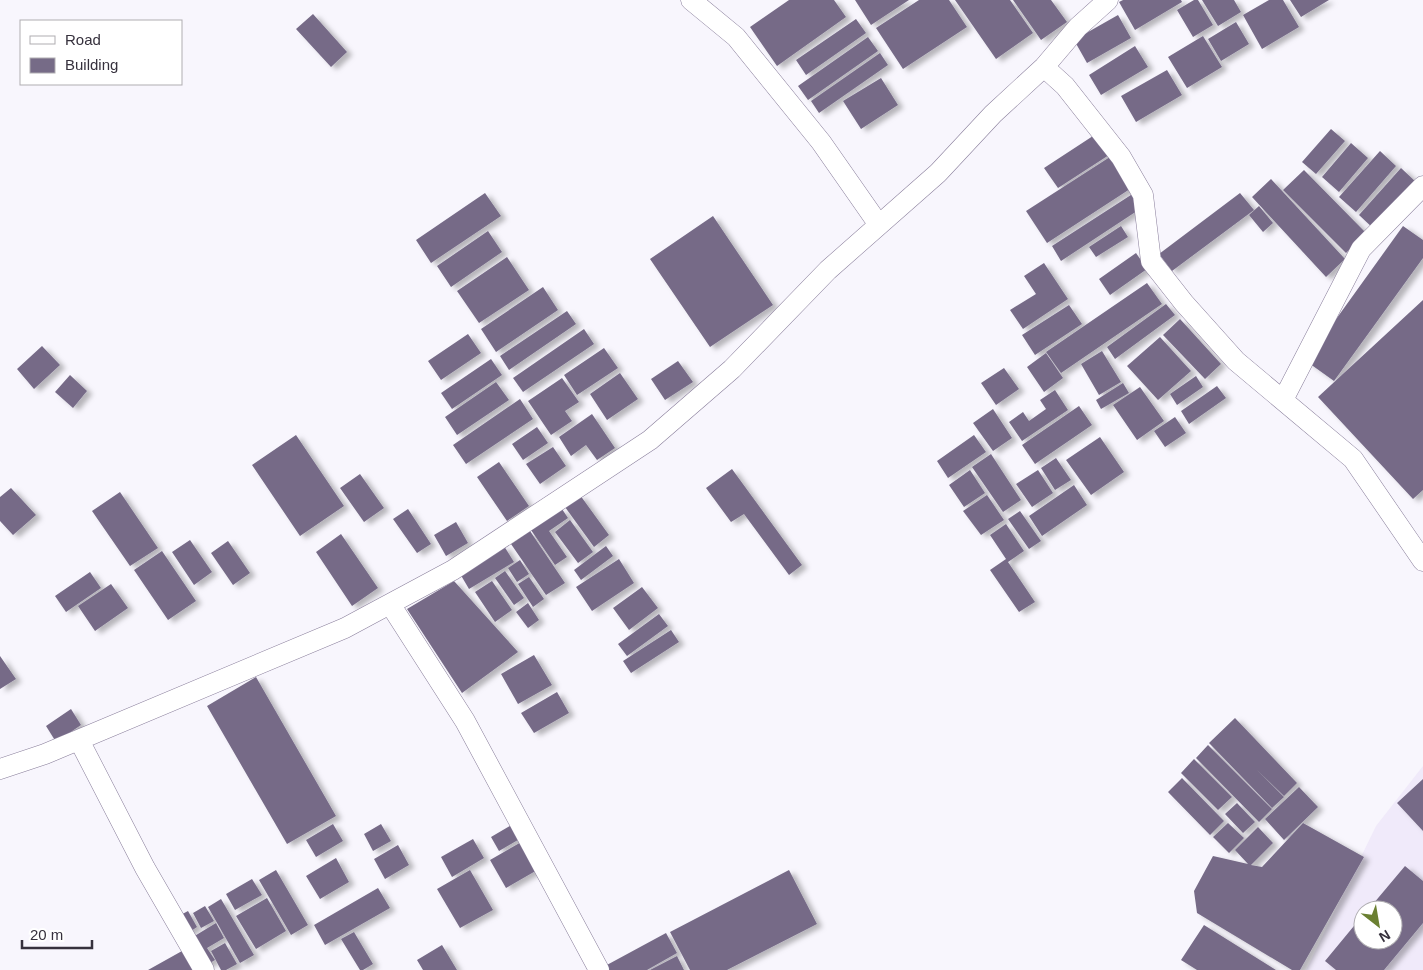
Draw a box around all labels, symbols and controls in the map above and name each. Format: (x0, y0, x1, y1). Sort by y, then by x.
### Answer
legend (20, 20, 182, 85)
text: Road (65, 31, 101, 48)
text: Building (65, 56, 118, 73)
north arrow (1353, 900, 1403, 950)
scale bar (22, 918, 92, 950)
text: 20 m (30, 926, 63, 943)
text: N (1376, 927, 1393, 946)

